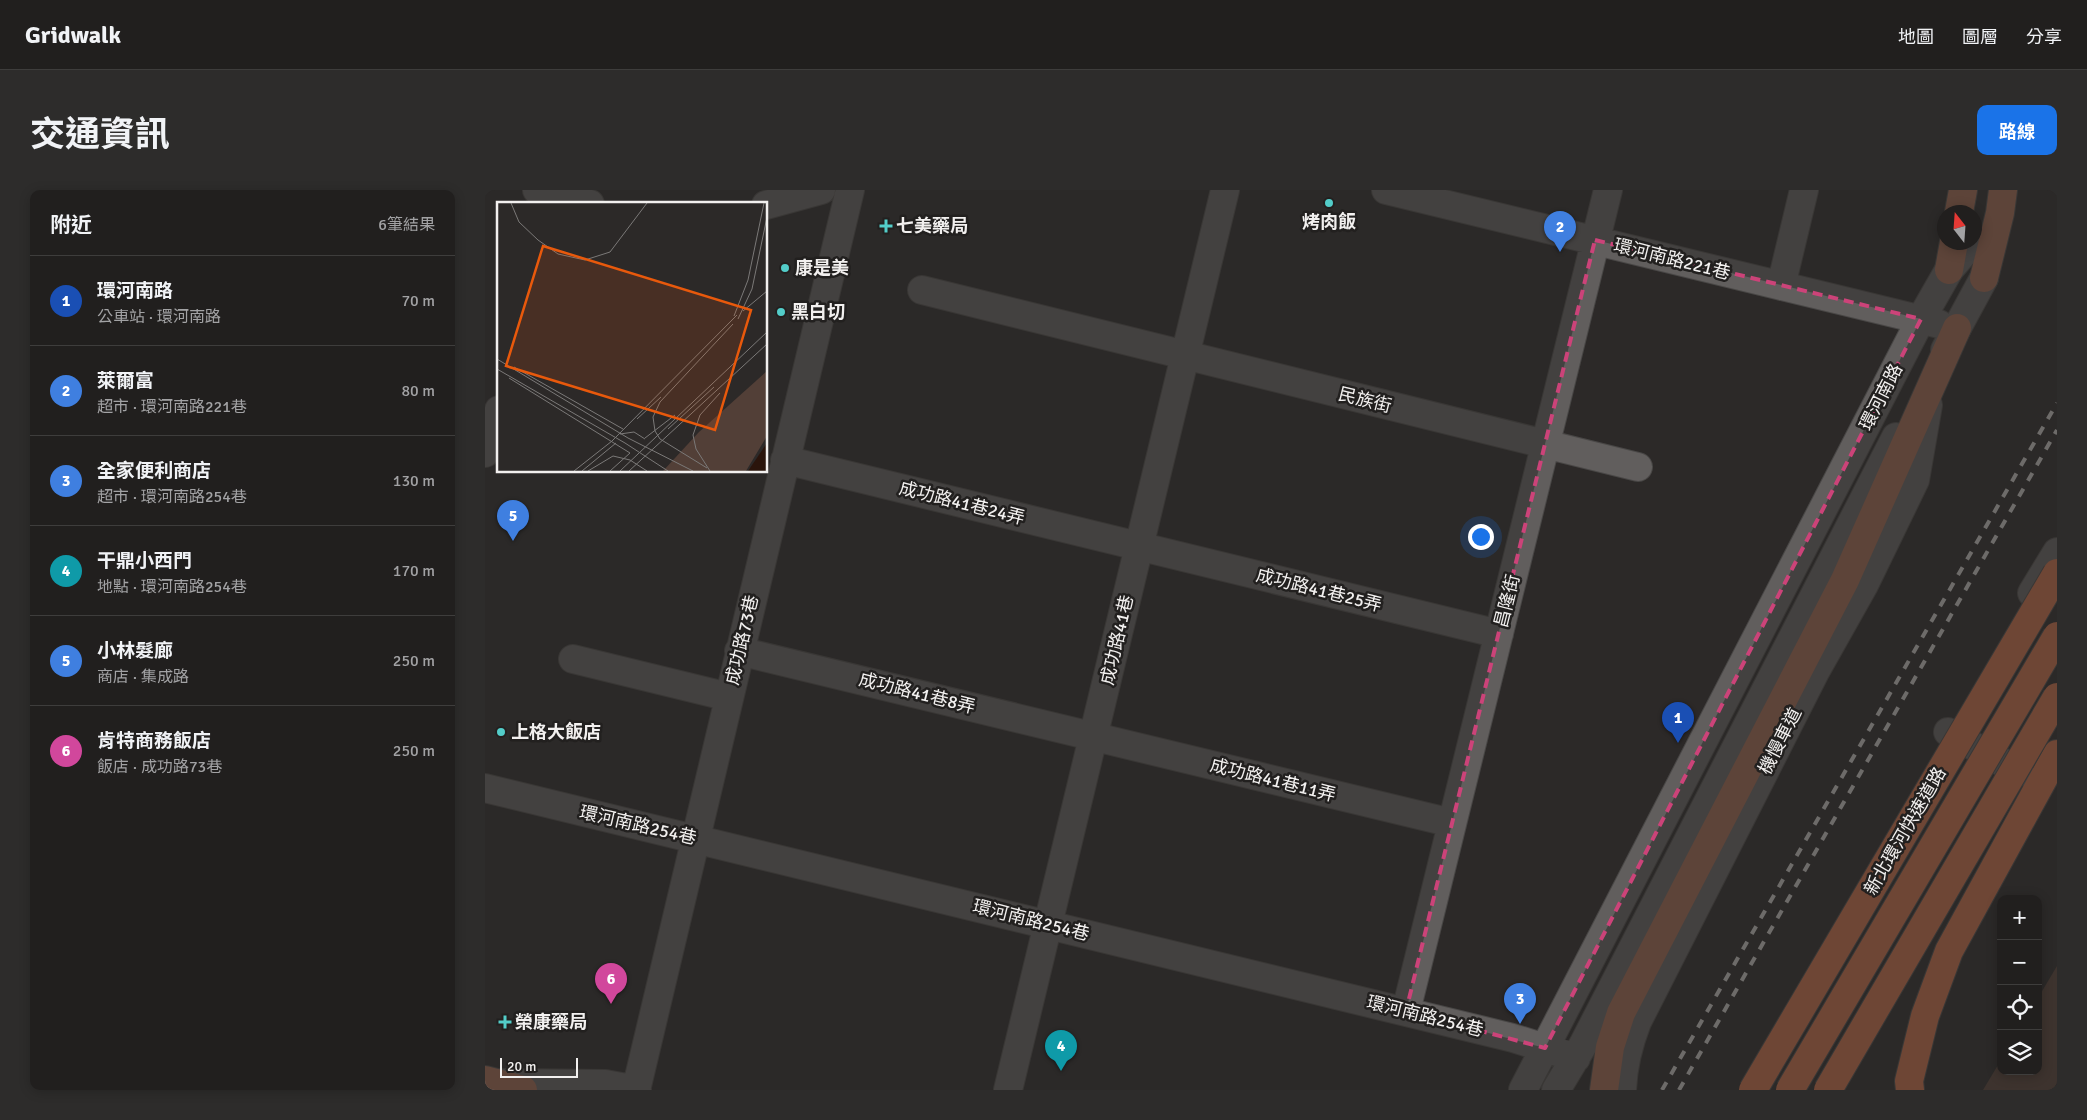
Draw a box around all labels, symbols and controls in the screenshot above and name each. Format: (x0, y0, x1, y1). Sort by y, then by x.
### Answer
text: Gridwalk (25, 20, 121, 50)
text: 地圖 (1898, 26, 1934, 48)
text: 圖層 (1962, 26, 1998, 48)
text: 分享 (2026, 26, 2062, 48)
button: 路線 (1977, 105, 2057, 155)
text: 交通資訊 (30, 113, 170, 156)
marker: 烤肉飯 (1323, 197, 1335, 209)
inset map (497, 202, 767, 472)
north arrow (1937, 205, 1982, 250)
place label: 烤肉飯 (1302, 211, 1356, 233)
pin: 2 (1544, 211, 1576, 252)
text: 附近 (50, 212, 92, 238)
text: 6筆結果 (378, 215, 435, 235)
place label: 七美藥局 (896, 215, 968, 237)
marker: 七美藥局 (880, 220, 892, 232)
street label: 環河南路221巷 (1612, 234, 1732, 284)
place label: 康是美 (795, 257, 849, 279)
marker: 康是美 (779, 262, 791, 274)
text: 環河南路 (97, 279, 173, 303)
text: 1 (62, 291, 70, 311)
text: 70 m (401, 291, 435, 311)
place label: 黑白切 (791, 301, 845, 323)
marker: 黑白切 (775, 306, 787, 318)
text: 公車站 · 環河南路 (97, 307, 221, 327)
street label: 環河南路 (1855, 360, 1907, 434)
text: 萊爾富 (97, 369, 154, 393)
text: 2 (62, 381, 70, 401)
text: 80 m (401, 381, 435, 401)
street label: 民族街 (1336, 383, 1394, 417)
text: 超市 · 環河南路221巷 (97, 397, 247, 417)
text: 全家便利商店 (97, 459, 211, 483)
text: 3 (62, 471, 70, 491)
text: 130 m (393, 471, 435, 491)
street label: 成功路41巷24弄 (897, 477, 1027, 529)
text: 超市 · 環河南路254巷 (97, 487, 247, 507)
pin: 5 (497, 500, 529, 541)
your location (1468, 524, 1494, 550)
text: 干鼎小西門 (97, 549, 192, 573)
text: 4 (62, 561, 70, 581)
text: 170 m (393, 561, 435, 581)
street label: 成功路41巷25弄 (1254, 564, 1384, 616)
street label: 昌隆街 (1490, 572, 1524, 630)
text: 地點 · 環河南路254巷 (97, 577, 247, 597)
street label: 成功路73巷 (721, 593, 763, 687)
street label: 成功路41巷 (1096, 593, 1138, 687)
text: 小林髮廊 (97, 639, 173, 663)
text: 5 (62, 651, 70, 671)
text: 250 m (393, 651, 435, 671)
text: 商店 · 集成路 (97, 667, 189, 687)
street label: 成功路41巷8弄 (857, 668, 977, 718)
pin: 1 (1662, 702, 1694, 743)
street label: 機慢車道 (1754, 704, 1806, 778)
place label: 上格大飯店 (511, 721, 601, 743)
marker: 上格大飯店 (495, 726, 507, 738)
text: 肯特商務飯店 (97, 729, 211, 753)
text: 6 (62, 741, 70, 761)
text: 250 m (393, 741, 435, 761)
street label: 成功路41巷11弄 (1208, 754, 1338, 806)
text: 飯店 · 成功路73巷 (97, 757, 222, 777)
street label: 新北環河快速道路 (1859, 763, 1951, 899)
street label: 環河南路254巷 (577, 801, 699, 849)
street label: 環河南路254巷 (971, 895, 1091, 945)
map controls (1997, 895, 2042, 1075)
button: + (1997, 895, 2042, 940)
button: − (1997, 940, 2042, 985)
pin: 6 (595, 963, 627, 1004)
pin: 3 (1504, 983, 1536, 1024)
button: locate (1997, 985, 2042, 1030)
street label: 環河南路254巷 (1365, 991, 1485, 1041)
place label: 榮康藥局 (515, 1011, 587, 1033)
marker: 榮康藥局 (499, 1016, 511, 1028)
pin: 4 (1045, 1030, 1077, 1071)
button: layers (1997, 1030, 2042, 1075)
scale bar (500, 1055, 577, 1078)
text: 20 m (507, 1058, 536, 1075)

